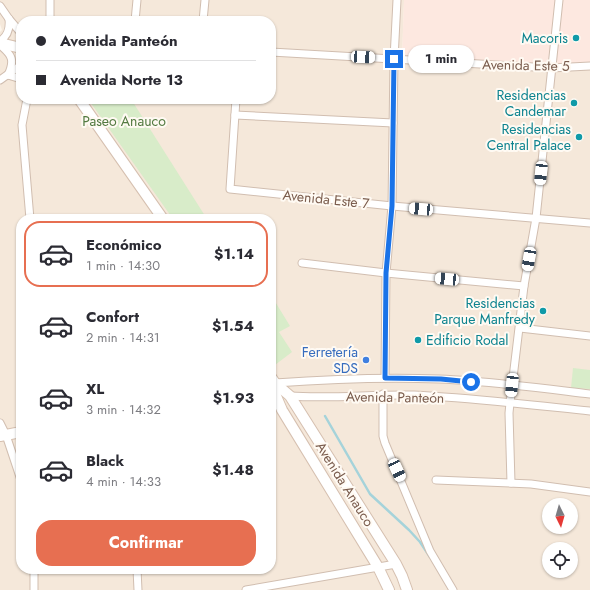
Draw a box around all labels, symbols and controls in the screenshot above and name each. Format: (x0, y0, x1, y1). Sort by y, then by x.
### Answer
place label: Macoris (522, 28, 568, 48)
text: Avenida Panteón (60, 30, 178, 52)
marker: Macoris (571, 33, 581, 43)
callout: 1 min (408, 45, 474, 73)
text: 1 min (425, 49, 457, 68)
car (351, 50, 375, 64)
route end (385, 50, 403, 68)
street label: Avenida Este 5 (482, 54, 570, 76)
text: Avenida Norte 13 (60, 69, 183, 91)
place label: Residencias Candemar (496, 85, 566, 121)
marker: Residencias Candemar (569, 98, 579, 108)
park label: Paseo Anauco (82, 111, 166, 131)
place label: Residencias Central Palace (487, 119, 571, 155)
marker: Residencias Central Palace (574, 132, 584, 142)
car (534, 160, 548, 186)
street label: Avenida Este 7 (282, 185, 371, 214)
car (409, 202, 433, 216)
text: Económico (86, 234, 161, 256)
icon: car (38, 236, 74, 272)
text: $1.14 (214, 243, 254, 265)
car (521, 246, 537, 272)
text: 1 min · 14:30 (86, 256, 160, 275)
car (435, 272, 459, 286)
place label: Residencias Parque Manfredy (434, 293, 536, 329)
text: Confort (86, 306, 139, 328)
marker: Residencias Parque Manfredy (538, 306, 548, 316)
icon: car (38, 308, 74, 344)
text: $1.54 (212, 315, 254, 337)
text: 2 min · 14:31 (86, 328, 160, 347)
place label: Edificio Rodal (426, 330, 509, 350)
marker: Edificio Rodal (413, 335, 423, 345)
place label: Ferretería SDS (302, 342, 358, 378)
marker: Ferretería SDS (361, 355, 371, 365)
car (505, 372, 519, 398)
route start (462, 373, 480, 391)
text: XL (86, 378, 104, 400)
icon: car (38, 380, 74, 416)
street label: Avenida Panteón (346, 386, 444, 408)
text: $1.93 (213, 387, 254, 409)
text: 3 min · 14:32 (86, 400, 161, 419)
street label: Avenida Anauco (311, 438, 379, 531)
text: Black (86, 450, 124, 472)
icon: car (38, 452, 74, 488)
car (386, 457, 408, 483)
text: $1.48 (212, 459, 254, 481)
text: 4 min · 14:33 (86, 472, 161, 491)
north arrow (542, 498, 578, 534)
map controls (542, 498, 578, 578)
button: Confirmar (36, 520, 256, 566)
button: locate (542, 542, 578, 578)

